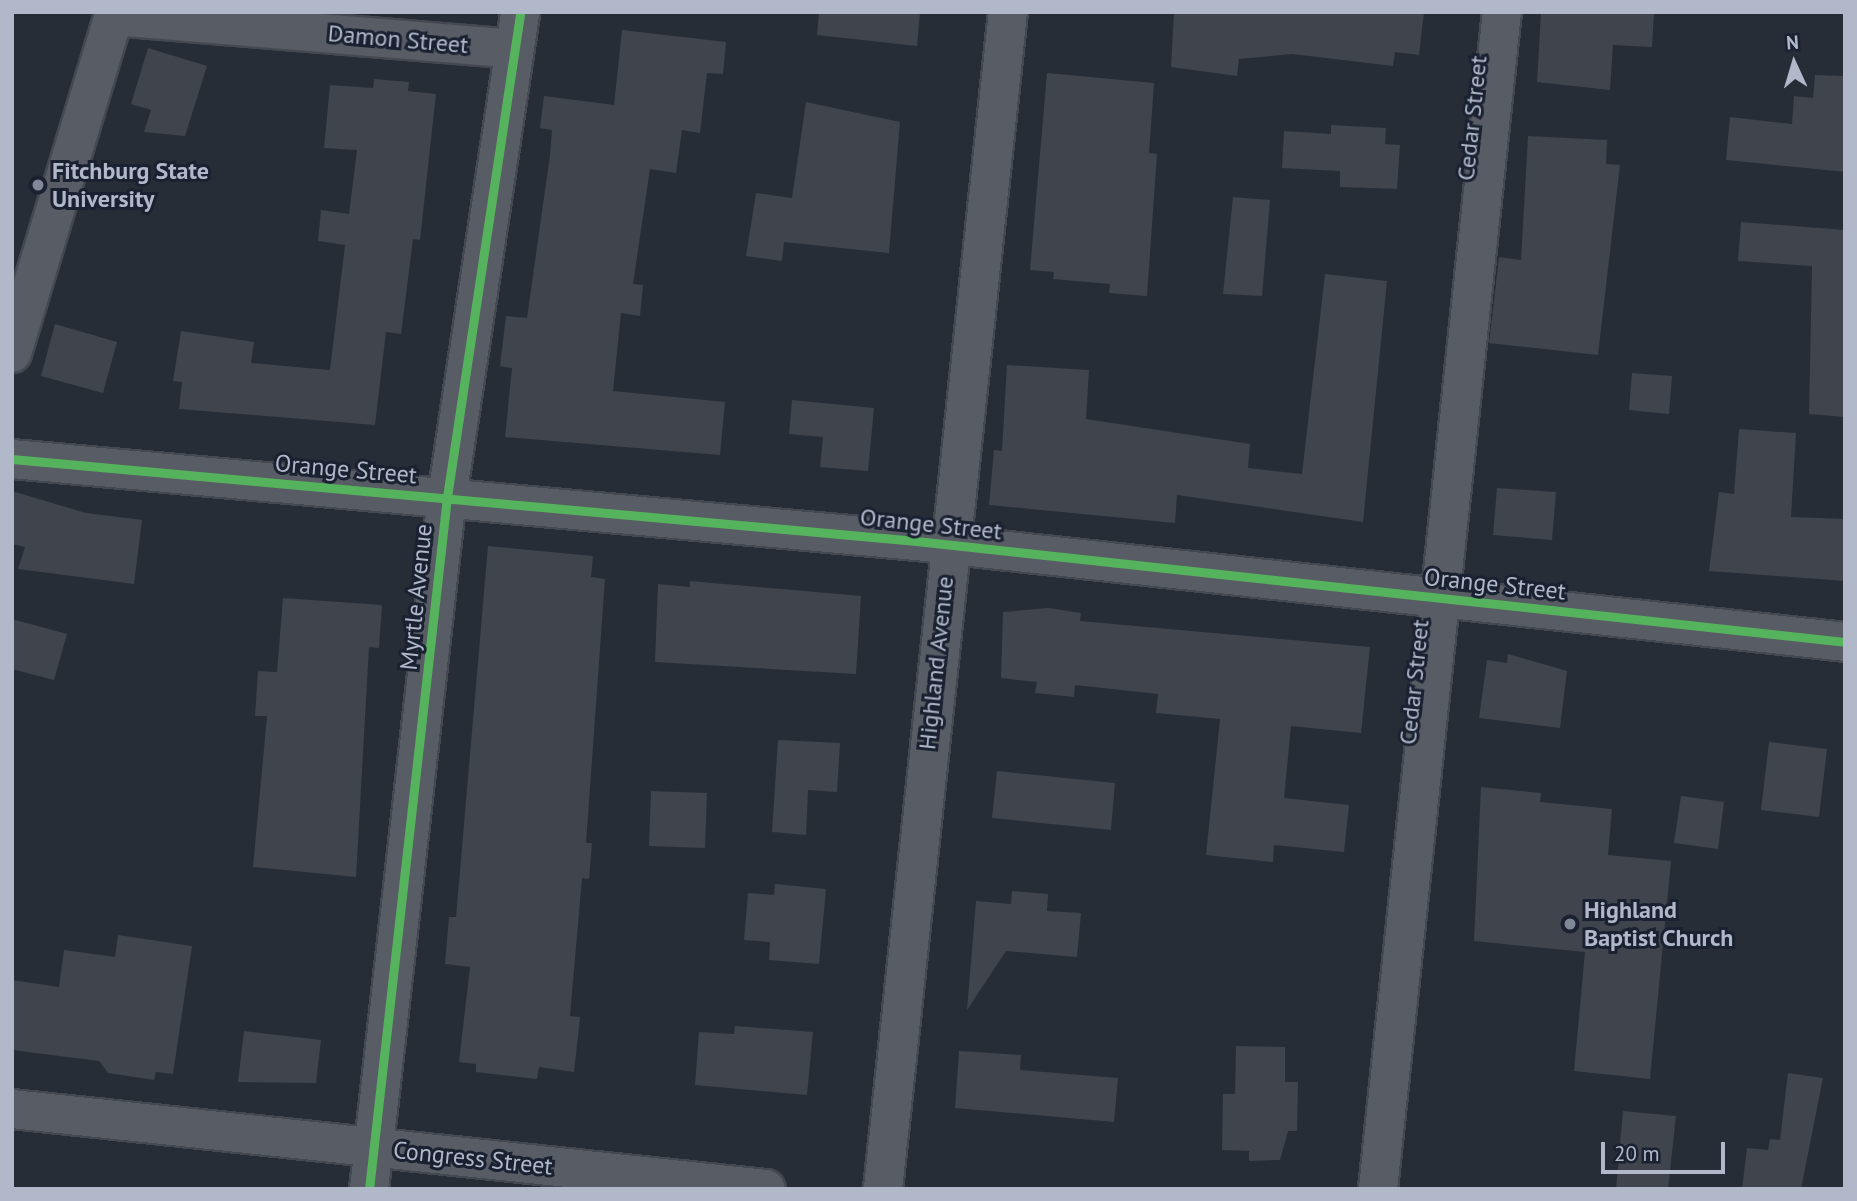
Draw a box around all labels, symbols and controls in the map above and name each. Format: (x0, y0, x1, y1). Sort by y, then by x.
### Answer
street label: Damon Street (327, 19, 469, 59)
north arrow (1759, 28, 1829, 98)
text: N (1785, 30, 1800, 54)
street label: Cedar Street (1451, 54, 1493, 182)
place label: Fitchburg State University (52, 157, 209, 213)
marker: Fitchburg State University (30, 177, 46, 193)
street label: Orange Street (274, 448, 418, 490)
street label: Orange Street (859, 502, 1003, 546)
street label: Myrtle Avenue (394, 522, 438, 672)
street label: Orange Street (1423, 562, 1567, 606)
street label: Highland Avenue (913, 575, 959, 751)
street label: Cedar Street (1393, 618, 1435, 746)
place label: Highland Baptist Church (1584, 896, 1734, 952)
marker: Highland Baptist Church (1562, 916, 1578, 932)
scale bar (1605, 1128, 1729, 1172)
street label: Congress Street (392, 1135, 554, 1181)
text: 20 m (1614, 1140, 1660, 1167)

